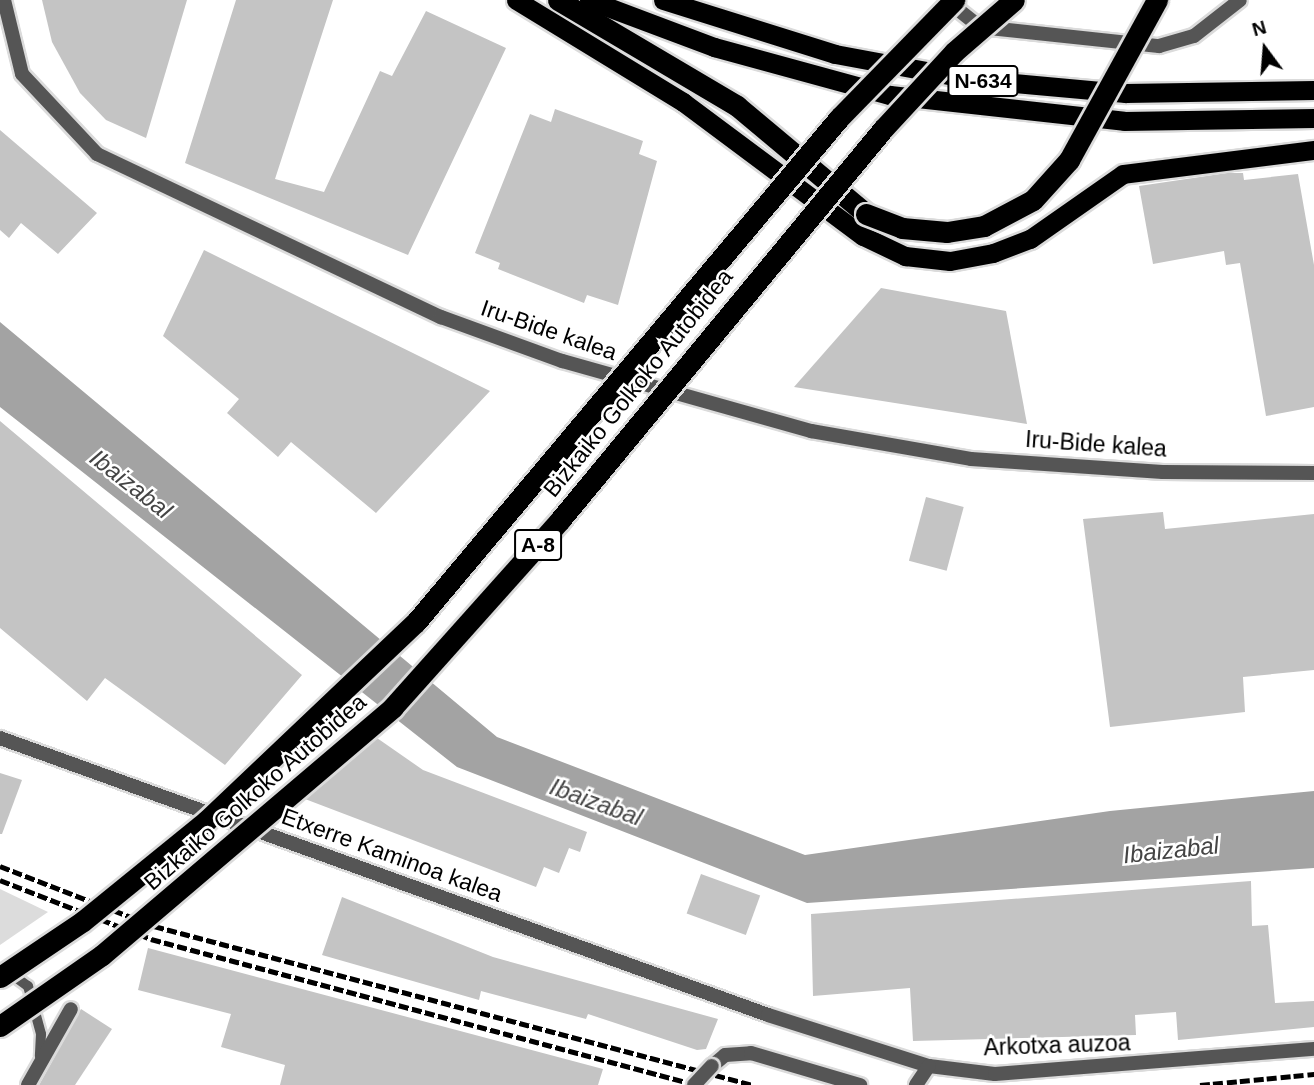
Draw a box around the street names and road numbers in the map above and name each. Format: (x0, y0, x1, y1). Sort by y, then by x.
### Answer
road number: N-634 (946, 64, 1020, 98)
street label: Bizkaiko Golkoko Autobidea (537, 263, 739, 503)
street label: Iru-Bide kalea (477, 294, 621, 366)
street label: Iru-Bide kalea (1024, 425, 1168, 463)
road number: A-8 (514, 528, 562, 562)
street label: Bizkaiko Golkoko Autobidea (138, 688, 372, 896)
street label: Etxerre Kaminoa kalea (278, 802, 506, 908)
street label: Arkotxa auzoa (983, 1029, 1131, 1061)

